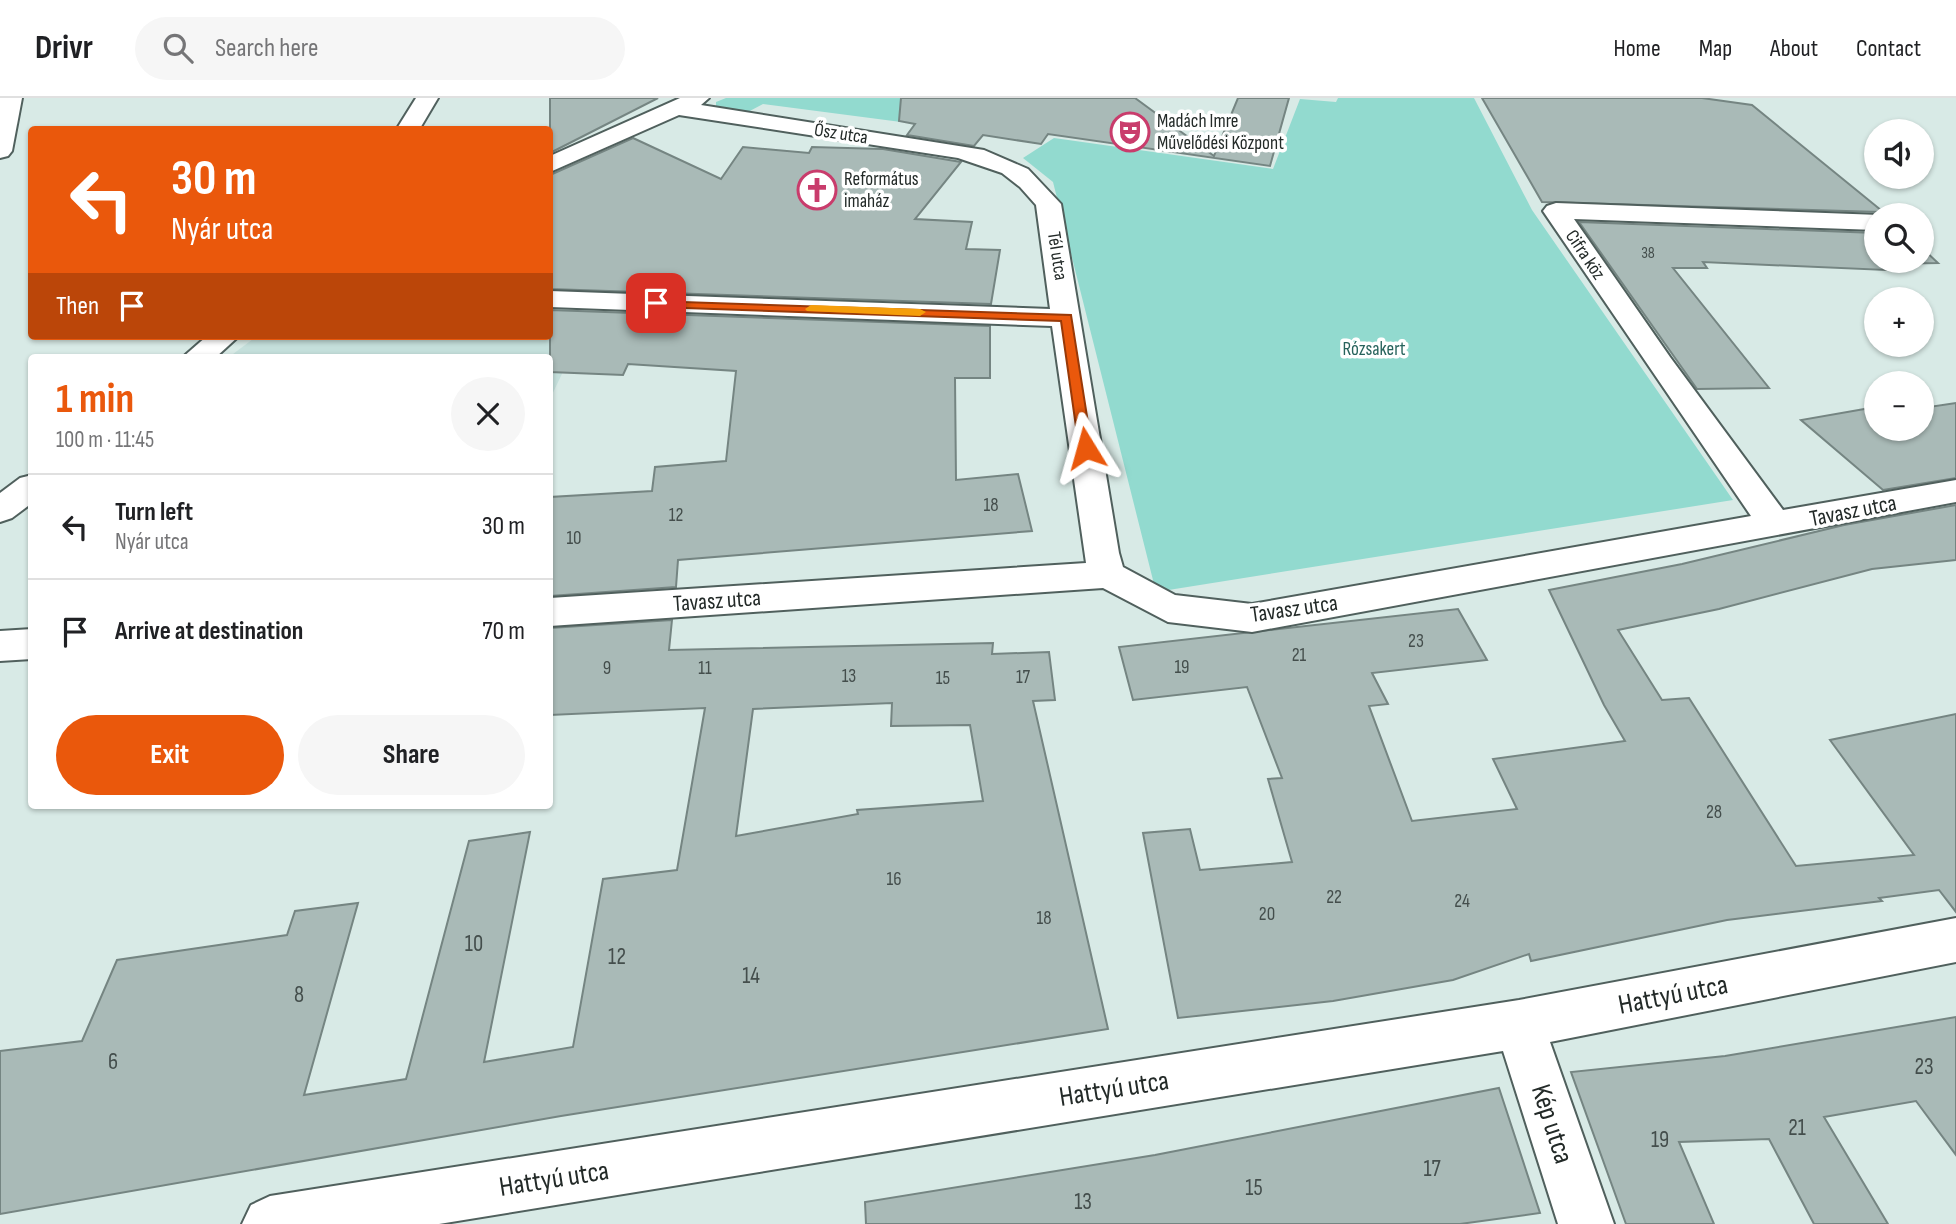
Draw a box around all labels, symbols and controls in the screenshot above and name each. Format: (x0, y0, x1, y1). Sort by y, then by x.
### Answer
search box (135, 17, 625, 80)
text: Drivr (35, 28, 93, 68)
icon: search (159, 29, 197, 67)
text: Search here (215, 33, 318, 64)
text: Home (1613, 34, 1661, 63)
text: Map (1699, 34, 1732, 63)
text: About (1770, 34, 1818, 63)
text: Contact (1856, 34, 1921, 63)
place label: Madách Imre Művelődési Központ (1157, 110, 1284, 155)
theatre icon: Madách Imre Művelődési Központ (1109, 111, 1151, 153)
street label: Ősz utca (813, 118, 869, 150)
map controls (1864, 119, 1934, 441)
button: sound (1864, 119, 1934, 189)
text: 30 m (171, 150, 256, 209)
icon: left (56, 154, 147, 245)
place label: Református imaház (844, 168, 919, 213)
church icon: Református imaház (796, 169, 838, 211)
button: search (1864, 203, 1934, 273)
text: Nyár utca (171, 210, 273, 249)
street label: Cifra köz (1560, 226, 1610, 284)
street label: Tél utca (1042, 230, 1072, 282)
house number: 38 (1641, 244, 1655, 263)
pin (626, 273, 686, 333)
icon: arrive (637, 284, 675, 322)
icon: arrive (113, 287, 151, 325)
button: + (1864, 287, 1934, 357)
text: Then (56, 291, 99, 322)
park label: Rózsakert (1342, 338, 1406, 361)
button: − (1864, 371, 1934, 441)
text: 1 min (56, 374, 134, 425)
button: close (451, 377, 525, 451)
position arrow (1049, 411, 1123, 485)
text: 100 m · 11:45 (56, 426, 154, 454)
street label: Tavasz utca (1807, 489, 1899, 533)
house number: 18 (984, 494, 998, 517)
text: Turn left (115, 497, 193, 528)
house number: 12 (669, 504, 683, 527)
icon: left (56, 508, 94, 546)
text: 30 m (482, 511, 525, 542)
house number: 10 (566, 527, 582, 550)
text: Nyár utca (115, 528, 189, 556)
street label: Tavasz utca (672, 584, 762, 618)
street label: Tavasz utca (1248, 589, 1340, 629)
icon: arrive (56, 613, 94, 651)
text: Arrive at destination (115, 616, 303, 647)
text: 70 m (482, 616, 525, 647)
house number: 23 (1408, 630, 1424, 653)
house number: 21 (1292, 644, 1307, 667)
house number: 19 (1174, 656, 1190, 679)
house number: 9 (603, 657, 611, 680)
house number: 11 (698, 657, 712, 680)
house number: 13 (842, 665, 856, 688)
house number: 17 (1016, 666, 1031, 689)
house number: 15 (936, 667, 950, 690)
button: Exit (56, 715, 284, 795)
button: Share (298, 715, 525, 795)
house number: 28 (1706, 801, 1722, 824)
house number: 16 (887, 868, 901, 891)
house number: 22 (1326, 886, 1342, 909)
house number: 24 (1454, 890, 1470, 913)
house number: 20 (1259, 903, 1275, 926)
house number: 18 (1037, 907, 1051, 930)
house number: 10 (465, 930, 483, 958)
house number: 12 (608, 943, 626, 971)
house number: 14 (742, 962, 760, 990)
street label: Hattyú utca (1616, 968, 1730, 1022)
house number: 8 (294, 981, 304, 1009)
house number: 6 (108, 1048, 118, 1076)
house number: 23 (1914, 1053, 1934, 1081)
street label: Hattyú utca (1057, 1064, 1171, 1114)
street label: Kép utca (1524, 1080, 1580, 1168)
house number: 21 (1788, 1114, 1806, 1142)
house number: 19 (1651, 1126, 1669, 1154)
street label: Hattyú utca (497, 1154, 611, 1204)
house number: 17 (1423, 1155, 1441, 1183)
house number: 15 (1245, 1174, 1263, 1202)
house number: 13 (1074, 1188, 1092, 1216)

